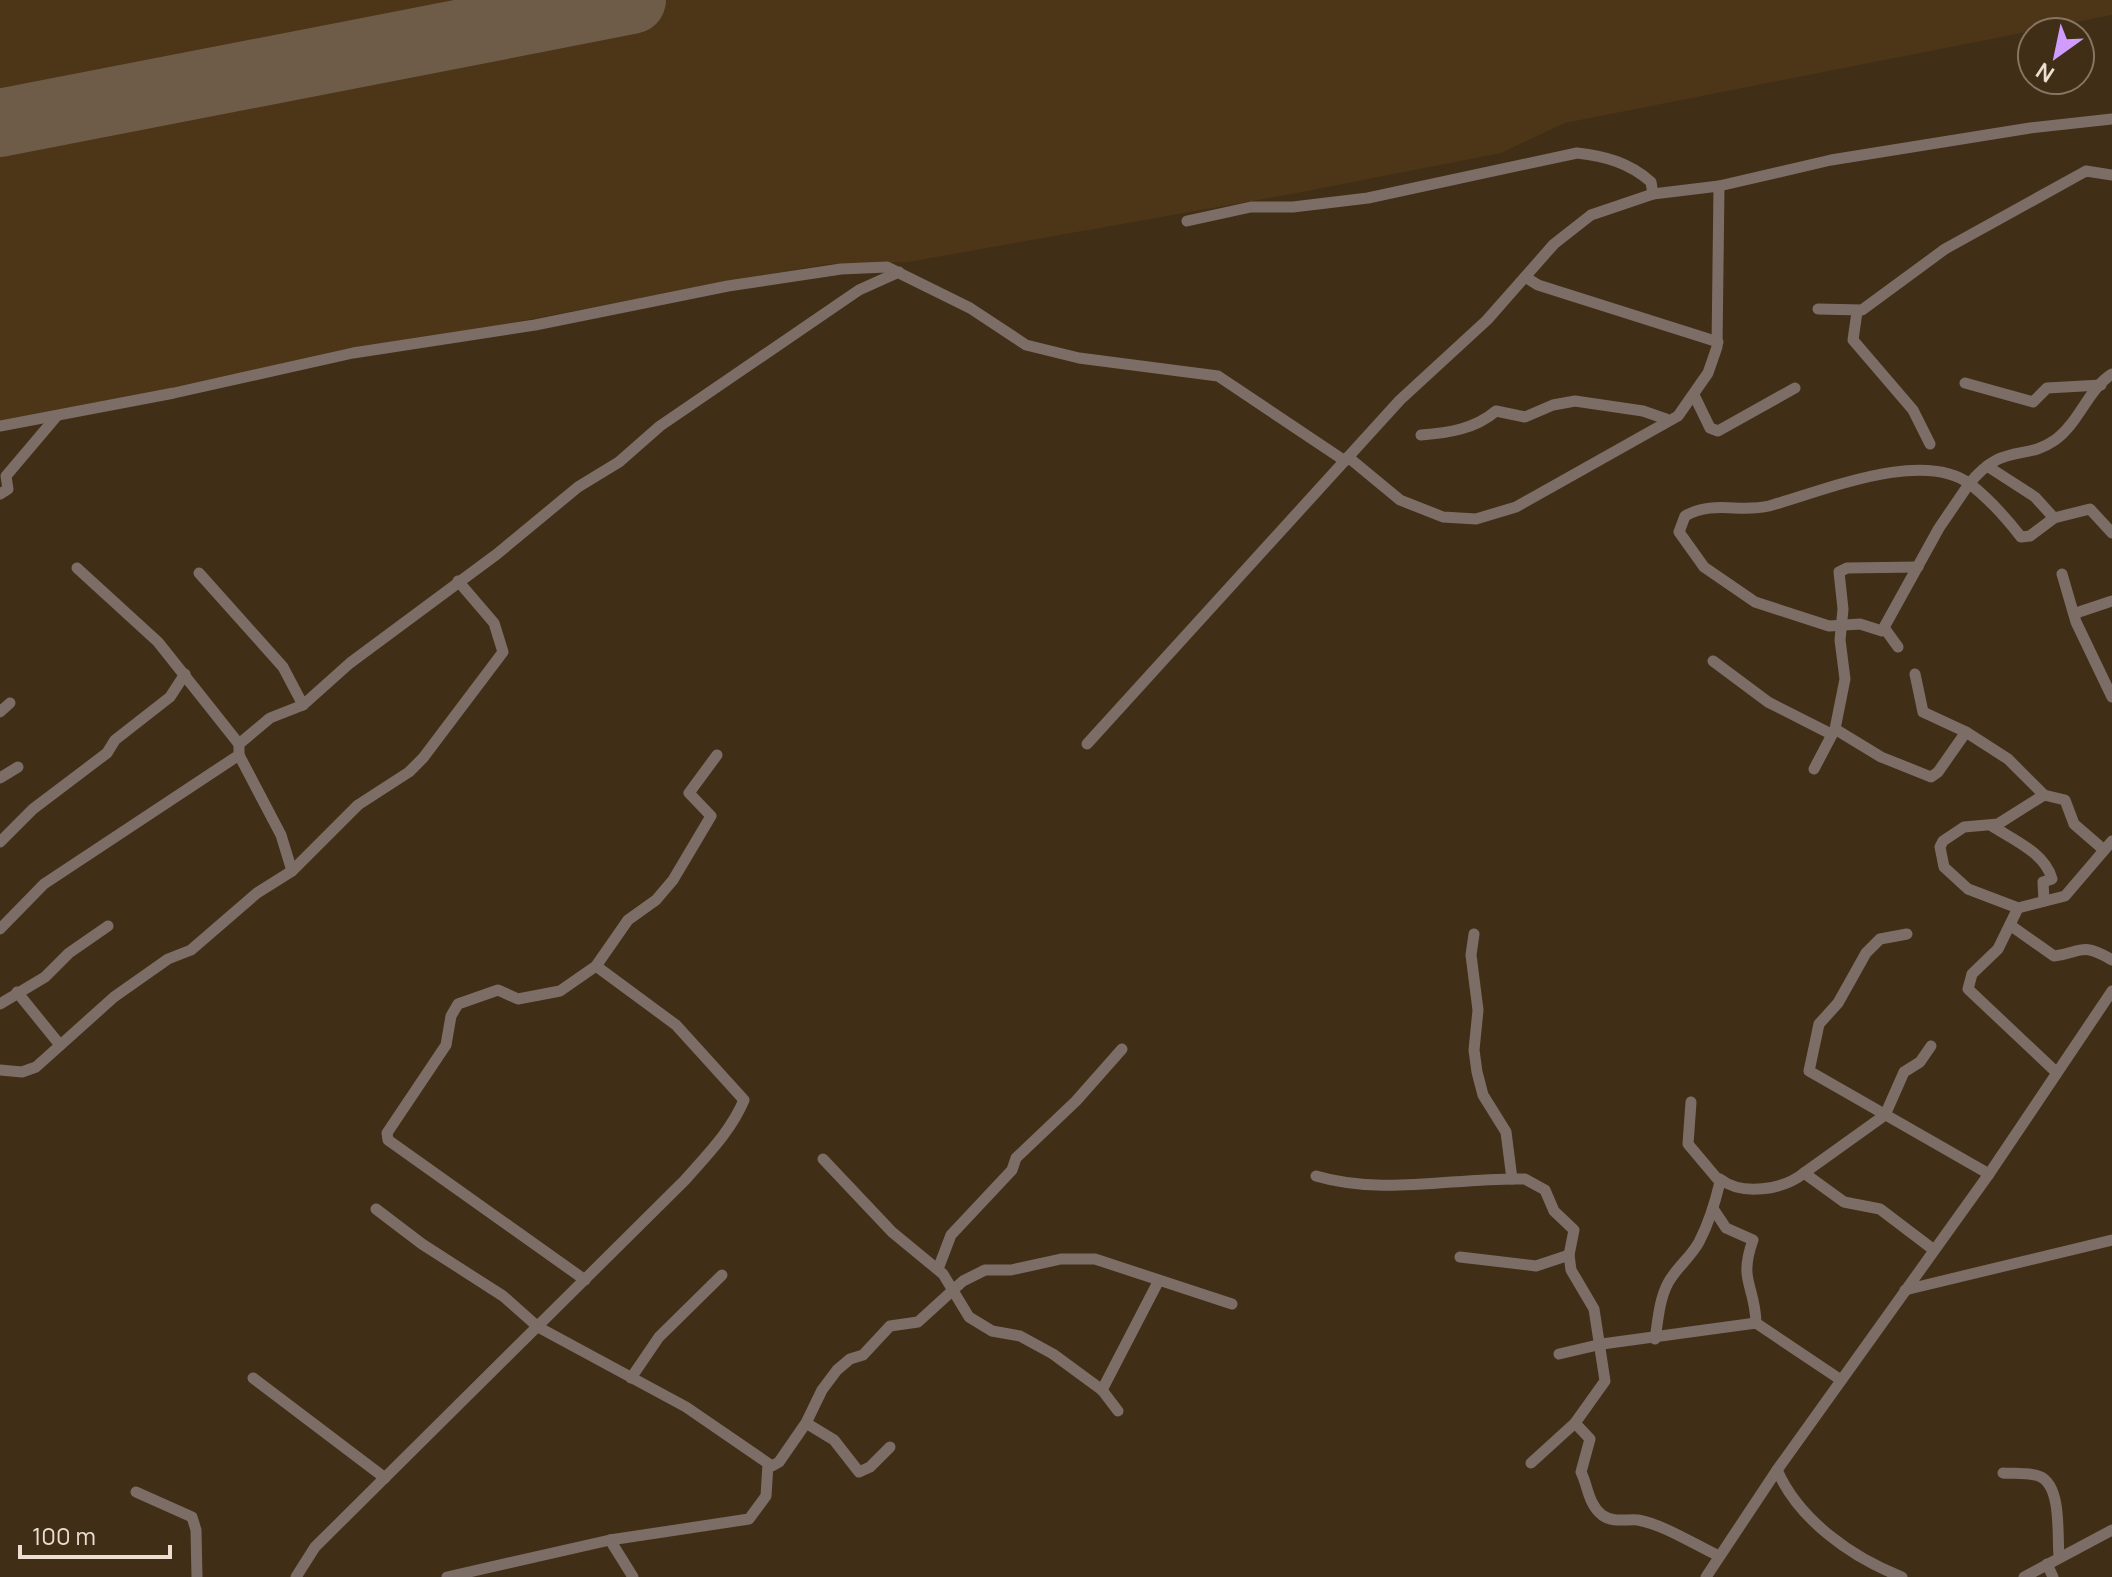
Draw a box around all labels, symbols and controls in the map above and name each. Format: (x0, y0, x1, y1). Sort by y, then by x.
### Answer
north arrow (2016, 16, 2096, 96)
text: N (2030, 56, 2060, 90)
scale bar (20, 1509, 170, 1559)
text: 100 m (32, 1519, 96, 1552)

